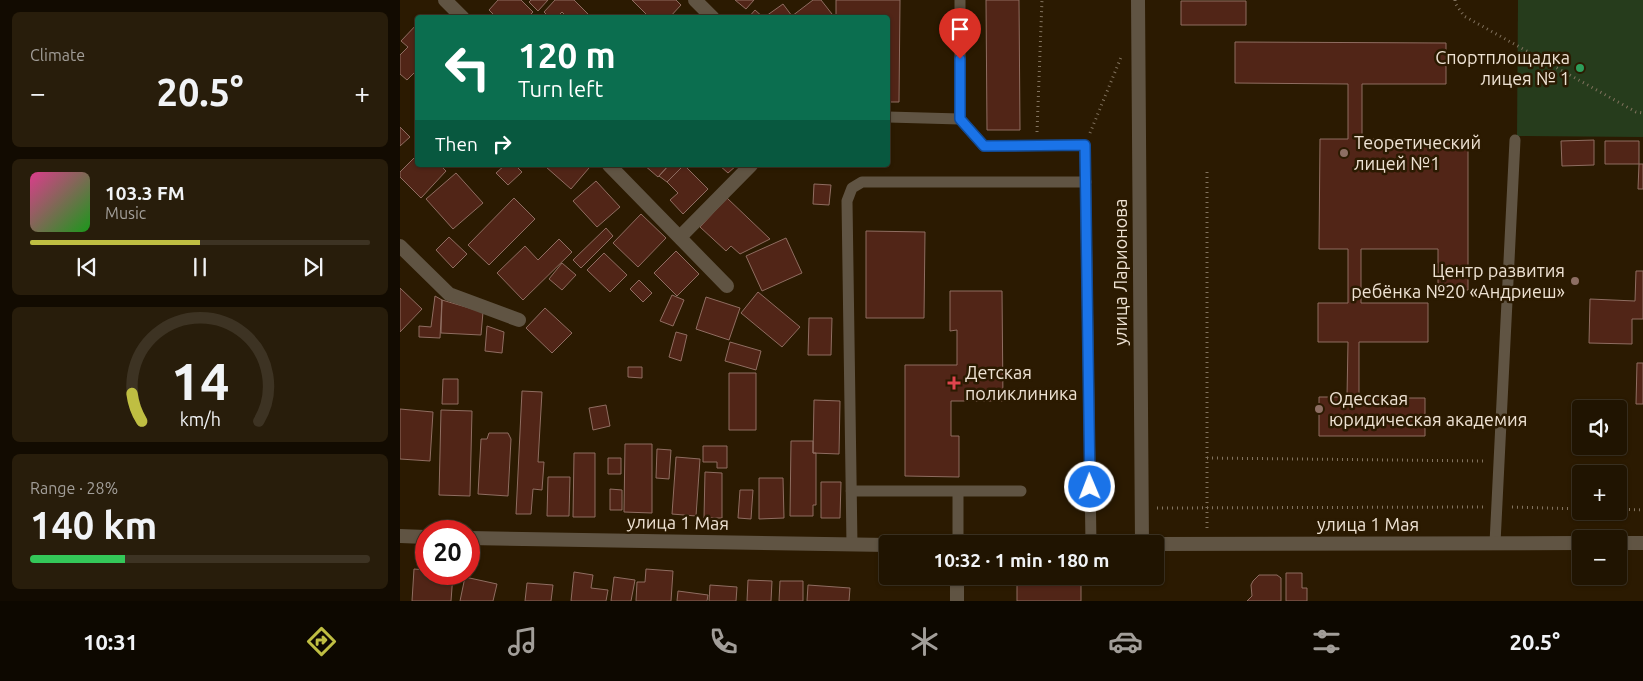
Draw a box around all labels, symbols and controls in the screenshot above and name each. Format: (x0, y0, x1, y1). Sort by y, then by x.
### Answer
pin (939, 8, 981, 59)
icon: arrive (946, 15, 974, 43)
icon: left (435, 35, 500, 100)
text: 120 m (518, 35, 616, 75)
text: Climate (30, 46, 85, 64)
place label: Спортплощадка лицея № 1 (1435, 47, 1570, 88)
marker: Спортплощадка лицея № 1 (1574, 62, 1586, 74)
text: 20.5° (156, 71, 244, 113)
text: Turn left (518, 76, 603, 101)
text: − (30, 77, 46, 108)
text: + (354, 77, 370, 108)
icon: right (488, 130, 516, 158)
place label: Теоретический лицей №1 (1354, 132, 1481, 173)
text: Then (435, 133, 478, 155)
marker: Теоретический лицей №1 (1338, 147, 1350, 159)
text: 103.3 FM (105, 182, 185, 204)
street label: улица Ларионова (1110, 198, 1130, 346)
text: Music (105, 204, 146, 222)
icon: previous (73, 253, 101, 281)
icon: pause (186, 253, 214, 281)
icon: next (299, 253, 327, 281)
place label: Центр развития ребёнка №20 «Андриеш» (1351, 260, 1565, 301)
marker: Центр развития ребёнка №20 «Андриеш» (1569, 275, 1581, 287)
text: 14 (171, 352, 229, 410)
place label: Детская поликлиника (965, 362, 1078, 403)
marker: Детская поликлиника (947, 376, 961, 390)
place label: Одесская юридическая академия (1329, 388, 1527, 429)
map controls (1572, 400, 1627, 585)
button: sound (1572, 400, 1627, 455)
marker: Одесская юридическая академия (1313, 403, 1325, 415)
text: km/h (179, 409, 221, 429)
position arrow (1063, 460, 1115, 512)
button: + (1572, 465, 1627, 520)
text: Range · 28% (30, 479, 118, 497)
text: 140 km (30, 504, 157, 546)
street label: улица 1 Мая (627, 511, 729, 533)
street label: улица 1 Мая (1317, 514, 1419, 534)
speed limit sign: 20 (415, 520, 480, 585)
button: − (1572, 530, 1627, 585)
text: 10:32 · 1 min · 180 m (934, 549, 1109, 571)
icon: directions (304, 624, 339, 659)
icon: music (505, 624, 540, 659)
icon: phone (706, 624, 741, 659)
icon: climate (907, 624, 942, 659)
icon: car (1108, 624, 1143, 659)
icon: filters (1309, 624, 1344, 659)
text: 10:31 (83, 629, 138, 654)
text: 20.5° (1510, 629, 1560, 654)

